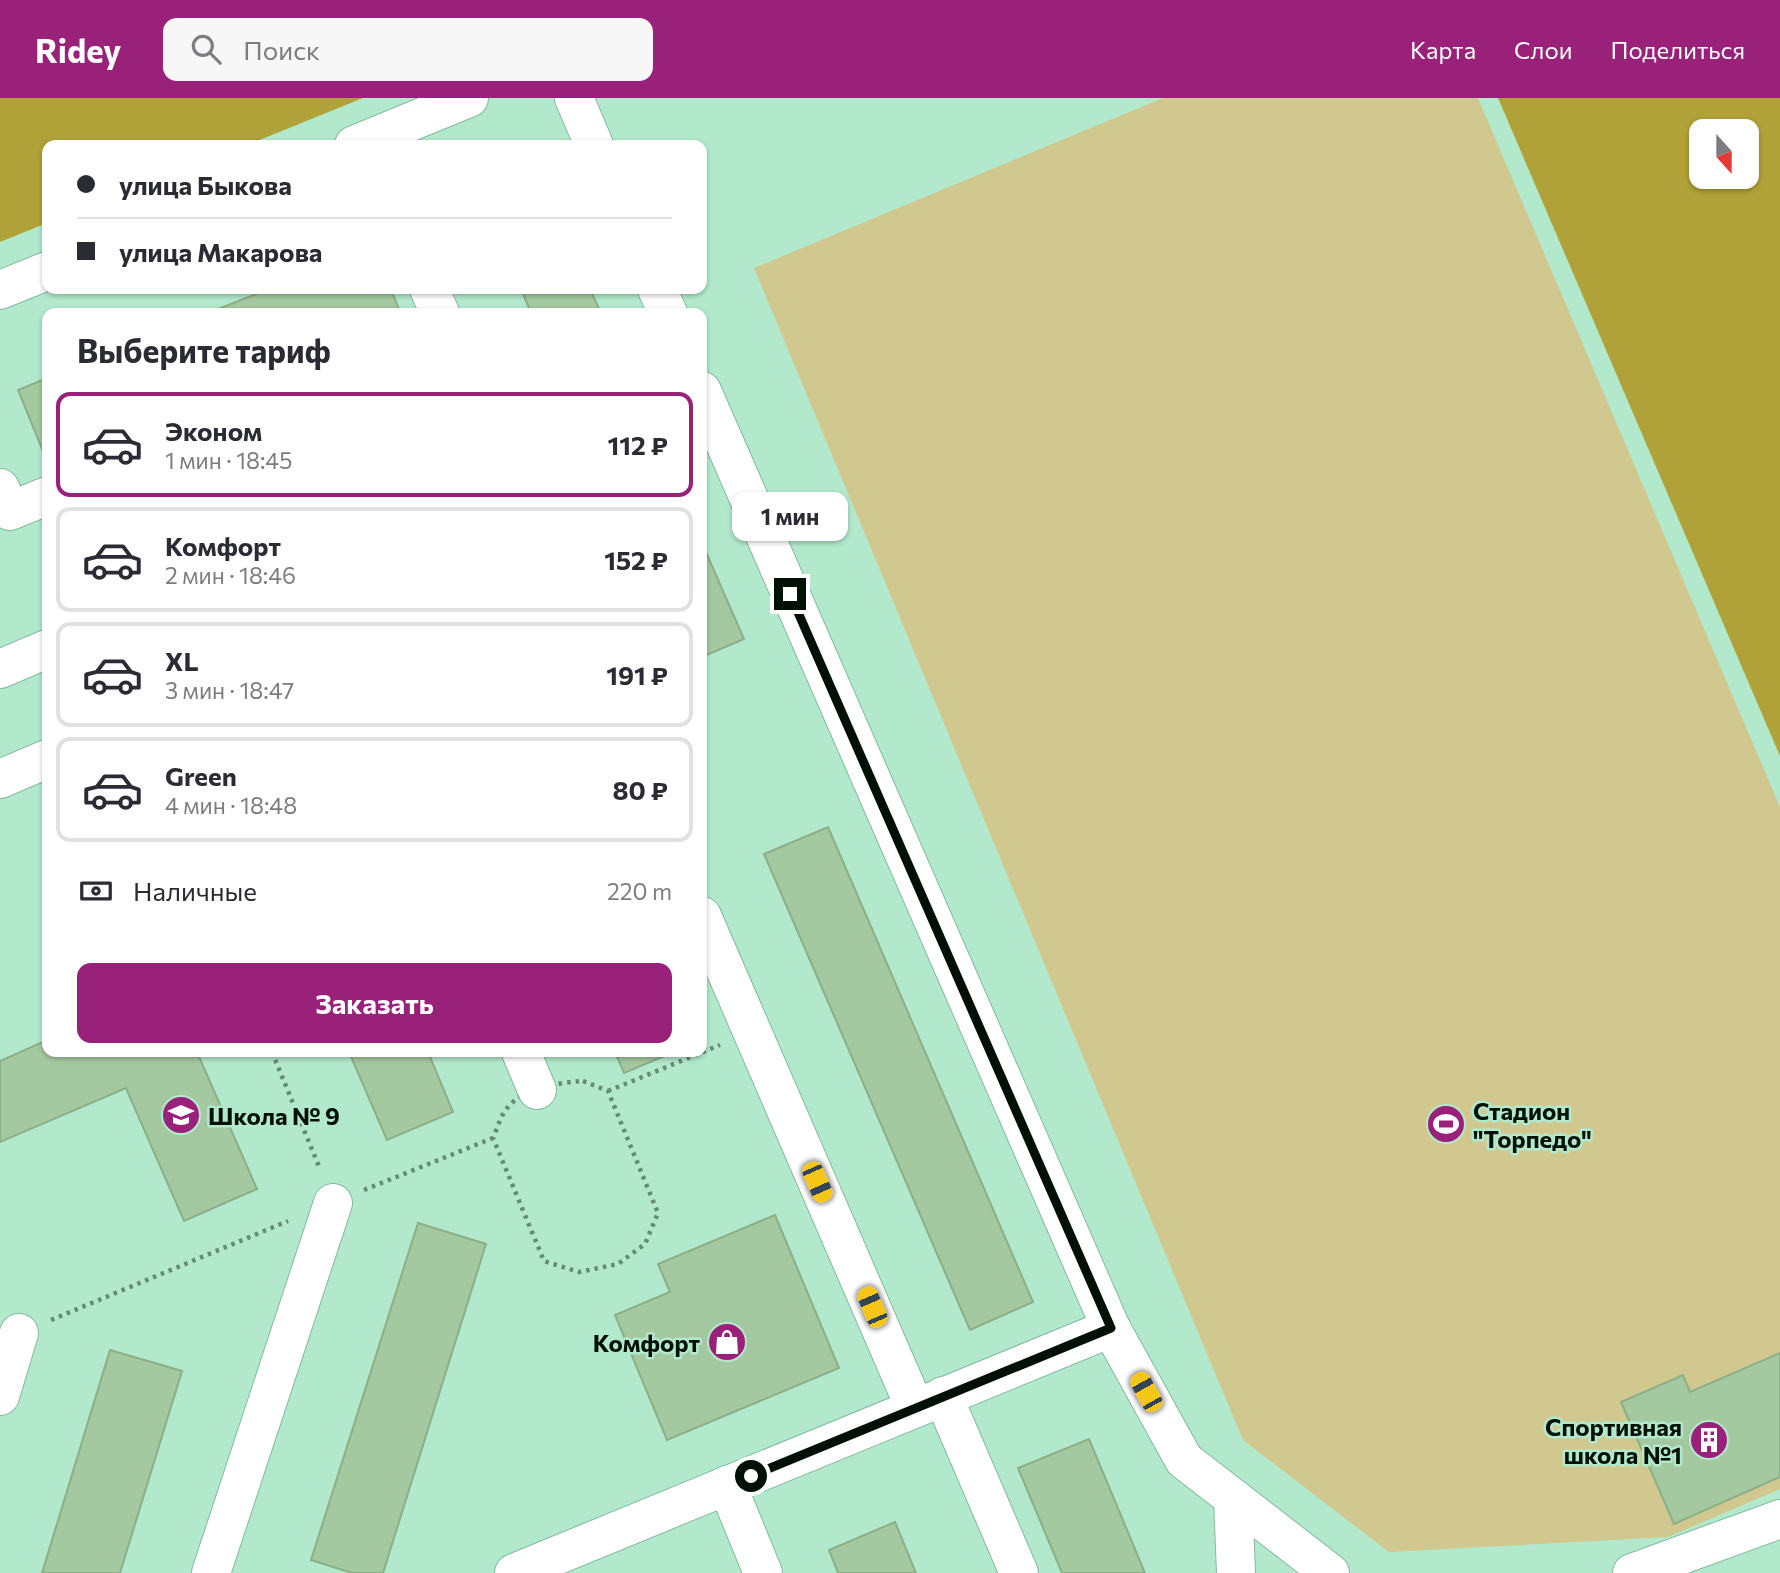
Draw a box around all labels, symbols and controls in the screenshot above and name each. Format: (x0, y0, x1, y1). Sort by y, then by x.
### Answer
search box (163, 18, 653, 81)
text: Ridey (35, 29, 121, 70)
icon: search (187, 30, 225, 68)
text: Поиск (243, 34, 320, 65)
text: Карта (1410, 35, 1476, 64)
text: Слои (1514, 35, 1572, 64)
text: Поделиться (1610, 35, 1745, 64)
north arrow (1689, 119, 1759, 189)
map controls (1689, 119, 1759, 189)
text: улица Быкова (119, 169, 292, 200)
text: улица Макарова (119, 236, 322, 267)
text: Выберите тариф (77, 330, 331, 370)
icon: car (81, 413, 144, 476)
text: Эконом (165, 415, 262, 446)
text: 112 ₽ (608, 429, 668, 460)
text: 1 мин · 18:45 (165, 446, 292, 474)
callout: 1 мин (732, 492, 848, 542)
text: 1 мин (761, 502, 819, 530)
icon: car (81, 528, 144, 591)
text: Комфорт (165, 530, 281, 561)
text: 152 ₽ (604, 544, 668, 575)
text: 2 мин · 18:46 (165, 561, 296, 589)
route end (774, 578, 806, 610)
icon: car (81, 643, 144, 706)
text: XL (165, 645, 199, 676)
text: 191 ₽ (606, 659, 668, 690)
text: 3 мин · 18:47 (165, 676, 294, 704)
icon: car (81, 758, 144, 821)
text: Green (165, 760, 237, 791)
text: 80 ₽ (613, 774, 668, 805)
text: 4 мин · 18:48 (165, 791, 297, 819)
icon: cash (77, 872, 115, 910)
text: Наличные (133, 875, 257, 906)
text: 220 m (607, 877, 672, 905)
button: Заказать (77, 963, 672, 1043)
school or university icon: Школа № 9 (160, 1094, 202, 1136)
place label: Стадион "Торпедо" (1473, 1096, 1592, 1153)
place label: Школа № 9 (208, 1101, 340, 1130)
sports icon: Стадион "Торпедо" (1425, 1103, 1467, 1145)
car (799, 1159, 836, 1205)
car (855, 1284, 890, 1330)
shop icon: Комфорт (706, 1321, 748, 1363)
place label: Комфорт (593, 1328, 700, 1357)
car (1127, 1369, 1166, 1415)
place label: Спортивная школа №1 (1545, 1412, 1682, 1469)
building icon: Спортивная школа №1 (1688, 1419, 1730, 1461)
route start (735, 1460, 767, 1492)

